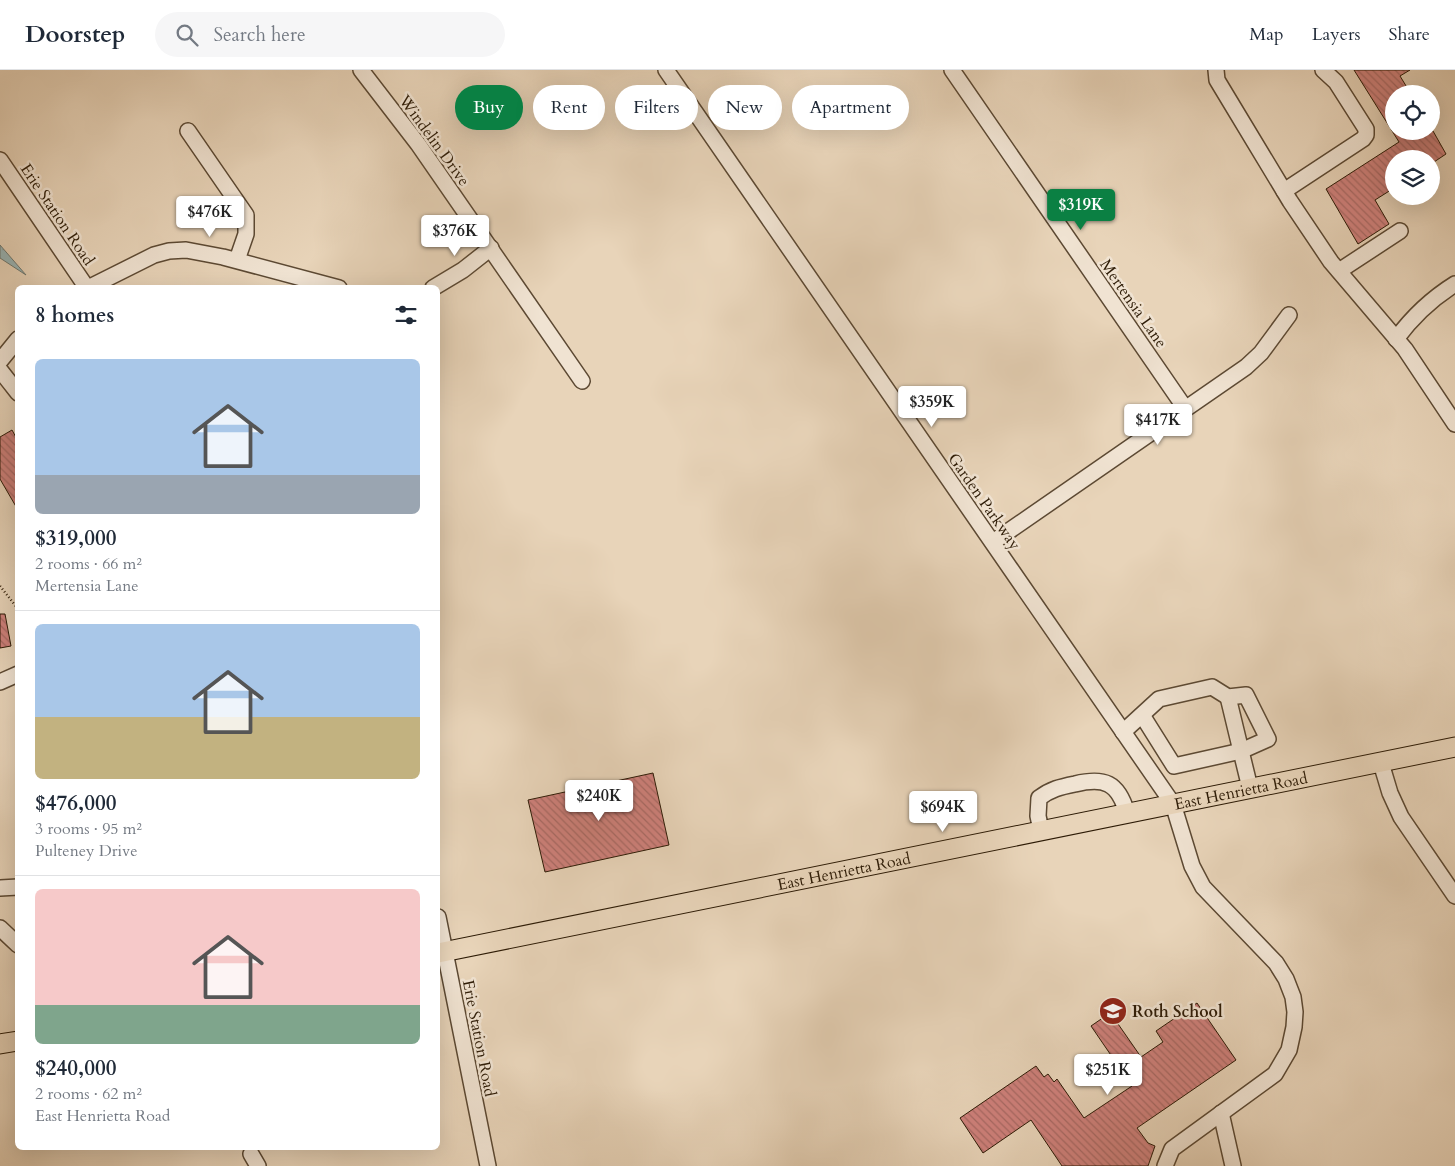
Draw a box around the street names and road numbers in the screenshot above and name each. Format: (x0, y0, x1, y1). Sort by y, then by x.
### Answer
street label: Windelin Drive (393, 90, 475, 191)
street label: Erie Station Road (15, 159, 100, 270)
street label: Mertensia Lane (1094, 255, 1172, 352)
street label: Garden Parkway (943, 449, 1026, 555)
street label: East Henrietta Road (1172, 767, 1310, 816)
street label: East Henrietta Road (775, 847, 913, 896)
street label: Erie Station Road (457, 978, 501, 1099)

